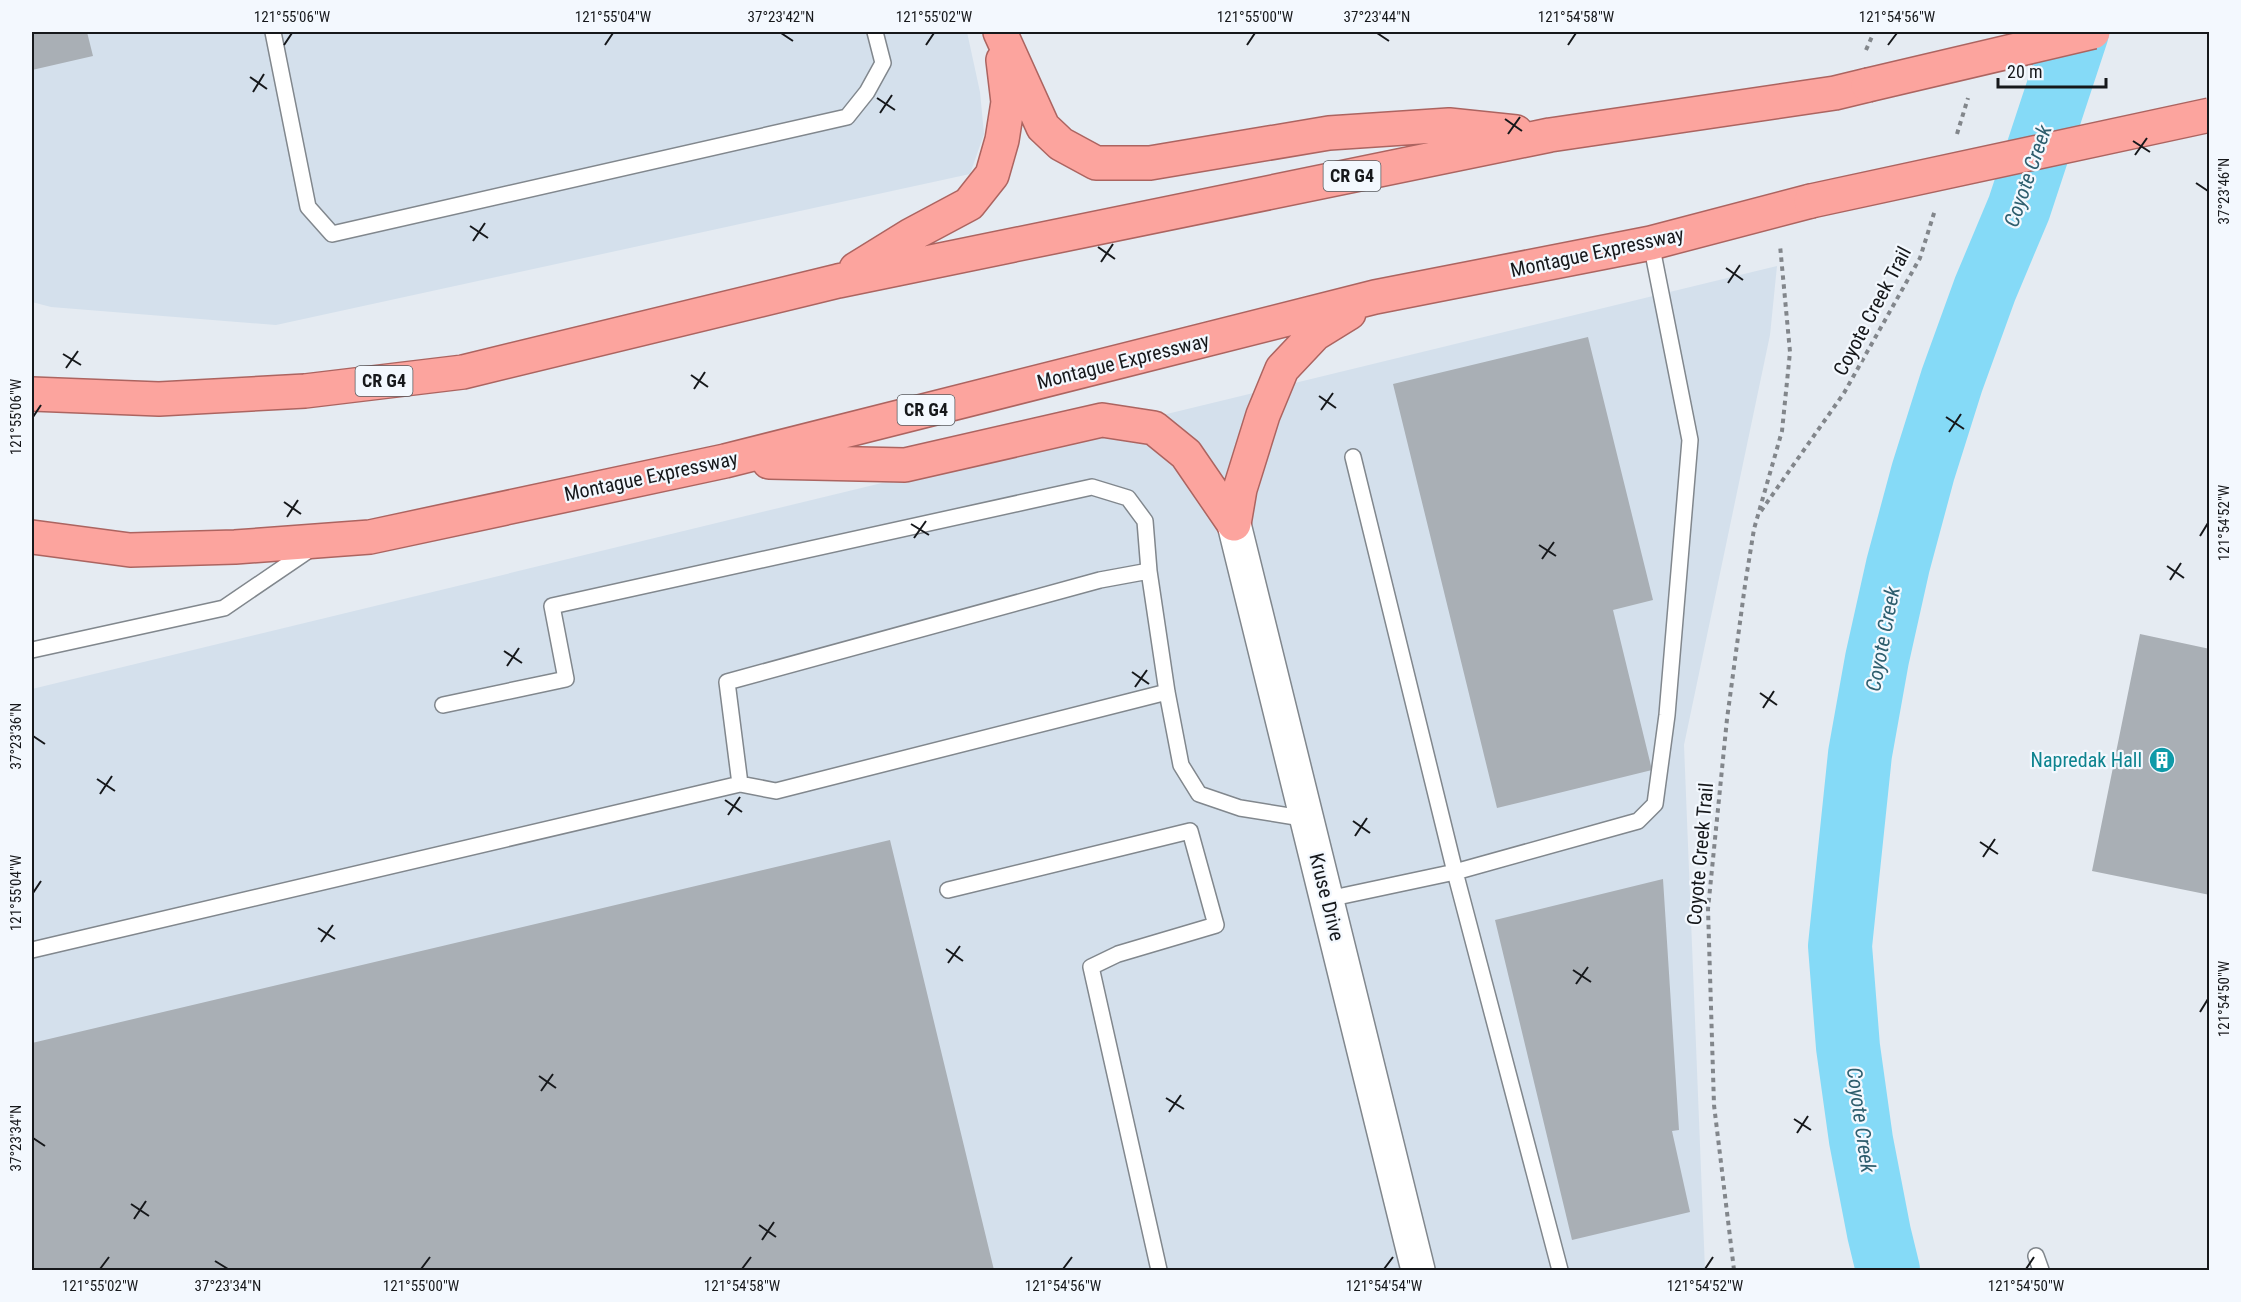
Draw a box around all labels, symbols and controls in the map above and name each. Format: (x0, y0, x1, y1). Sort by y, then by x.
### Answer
text: 121°55'06"W (254, 8, 331, 26)
text: 121°55'04"W (575, 8, 652, 26)
text: 37°23'42"N (748, 8, 814, 26)
text: 121°55'02"W (896, 8, 973, 26)
text: 121°55'00"W (1217, 8, 1294, 26)
text: 37°23'44"N (1344, 8, 1410, 26)
text: 121°54'58"W (1538, 8, 1615, 26)
text: 121°54'56"W (1859, 8, 1936, 26)
scale bar (1998, 51, 2106, 89)
text: 20 m (2007, 61, 2042, 82)
water label: Coyote Creek (1999, 121, 2057, 230)
text: 37°23'46"N (2215, 158, 2233, 224)
road number: CR G4 (1324, 161, 1380, 191)
street label: Montague Expressway (1508, 222, 1686, 282)
street label: Coyote Creek Trail (1828, 242, 1916, 380)
street label: Montague Expressway (1034, 328, 1212, 394)
road number: CR G4 (356, 366, 412, 396)
text: 121°55'06"W (7, 378, 25, 455)
road number: CR G4 (898, 395, 954, 425)
street label: Montague Expressway (562, 446, 740, 506)
text: 121°54'52"W (2215, 484, 2233, 561)
water label: Coyote Creek (1861, 584, 1905, 693)
text: 37°23'36"N (7, 703, 25, 769)
building icon: Napredak Hall (2147, 745, 2177, 775)
place label: Napredak Hall (2031, 748, 2142, 772)
street label: Coyote Creek Trail (1682, 782, 1718, 926)
street label: Kruse Drive (1305, 851, 1349, 943)
text: 121°55'04"W (7, 854, 25, 931)
text: 121°54'50"W (2215, 960, 2233, 1037)
water label: Coyote Creek (1842, 1066, 1880, 1175)
text: 37°23'34"N (7, 1105, 25, 1171)
text: 121°55'02"W (62, 1277, 139, 1295)
text: 37°23'34"N (195, 1277, 261, 1295)
text: 121°55'00"W (383, 1277, 460, 1295)
text: 121°54'58"W (704, 1277, 781, 1295)
text: 121°54'56"W (1025, 1277, 1102, 1295)
text: 121°54'54"W (1346, 1277, 1423, 1295)
text: 121°54'52"W (1667, 1277, 1744, 1295)
text: 121°54'50"W (1988, 1277, 2065, 1295)

